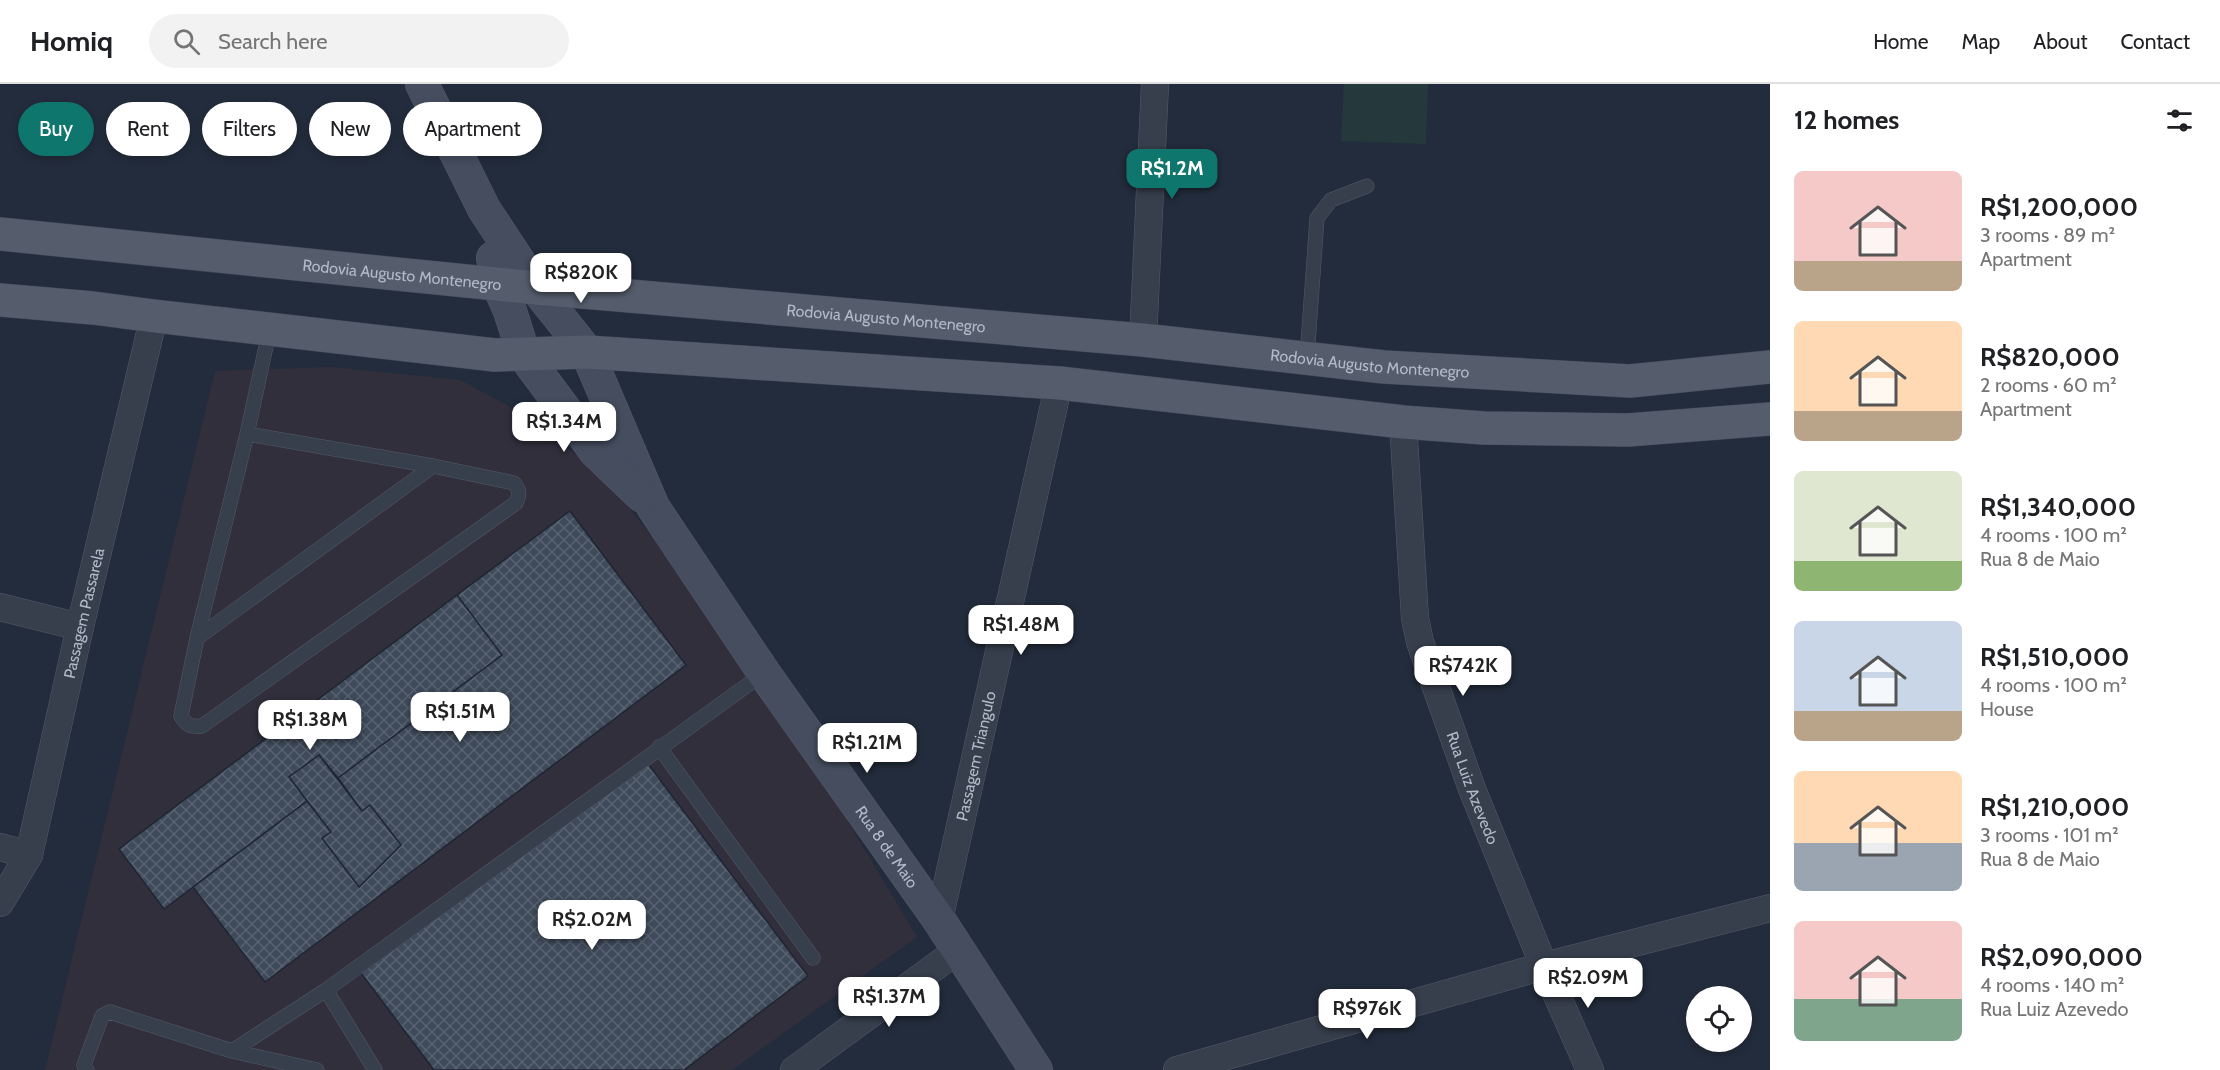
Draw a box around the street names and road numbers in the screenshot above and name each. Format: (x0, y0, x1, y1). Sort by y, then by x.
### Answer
street label: Rodovia Augusto Montenegro (302, 255, 503, 294)
street label: Rodovia Augusto Montenegro (786, 300, 987, 336)
street label: Rodovia Augusto Montenegro (1269, 345, 1470, 381)
street label: Passagem Passarela (59, 546, 108, 680)
street label: Passagem Triangulo (952, 689, 999, 823)
street label: Rua Luiz Azevedo (1443, 729, 1503, 847)
street label: Rua 8 de Maio (852, 802, 923, 892)

